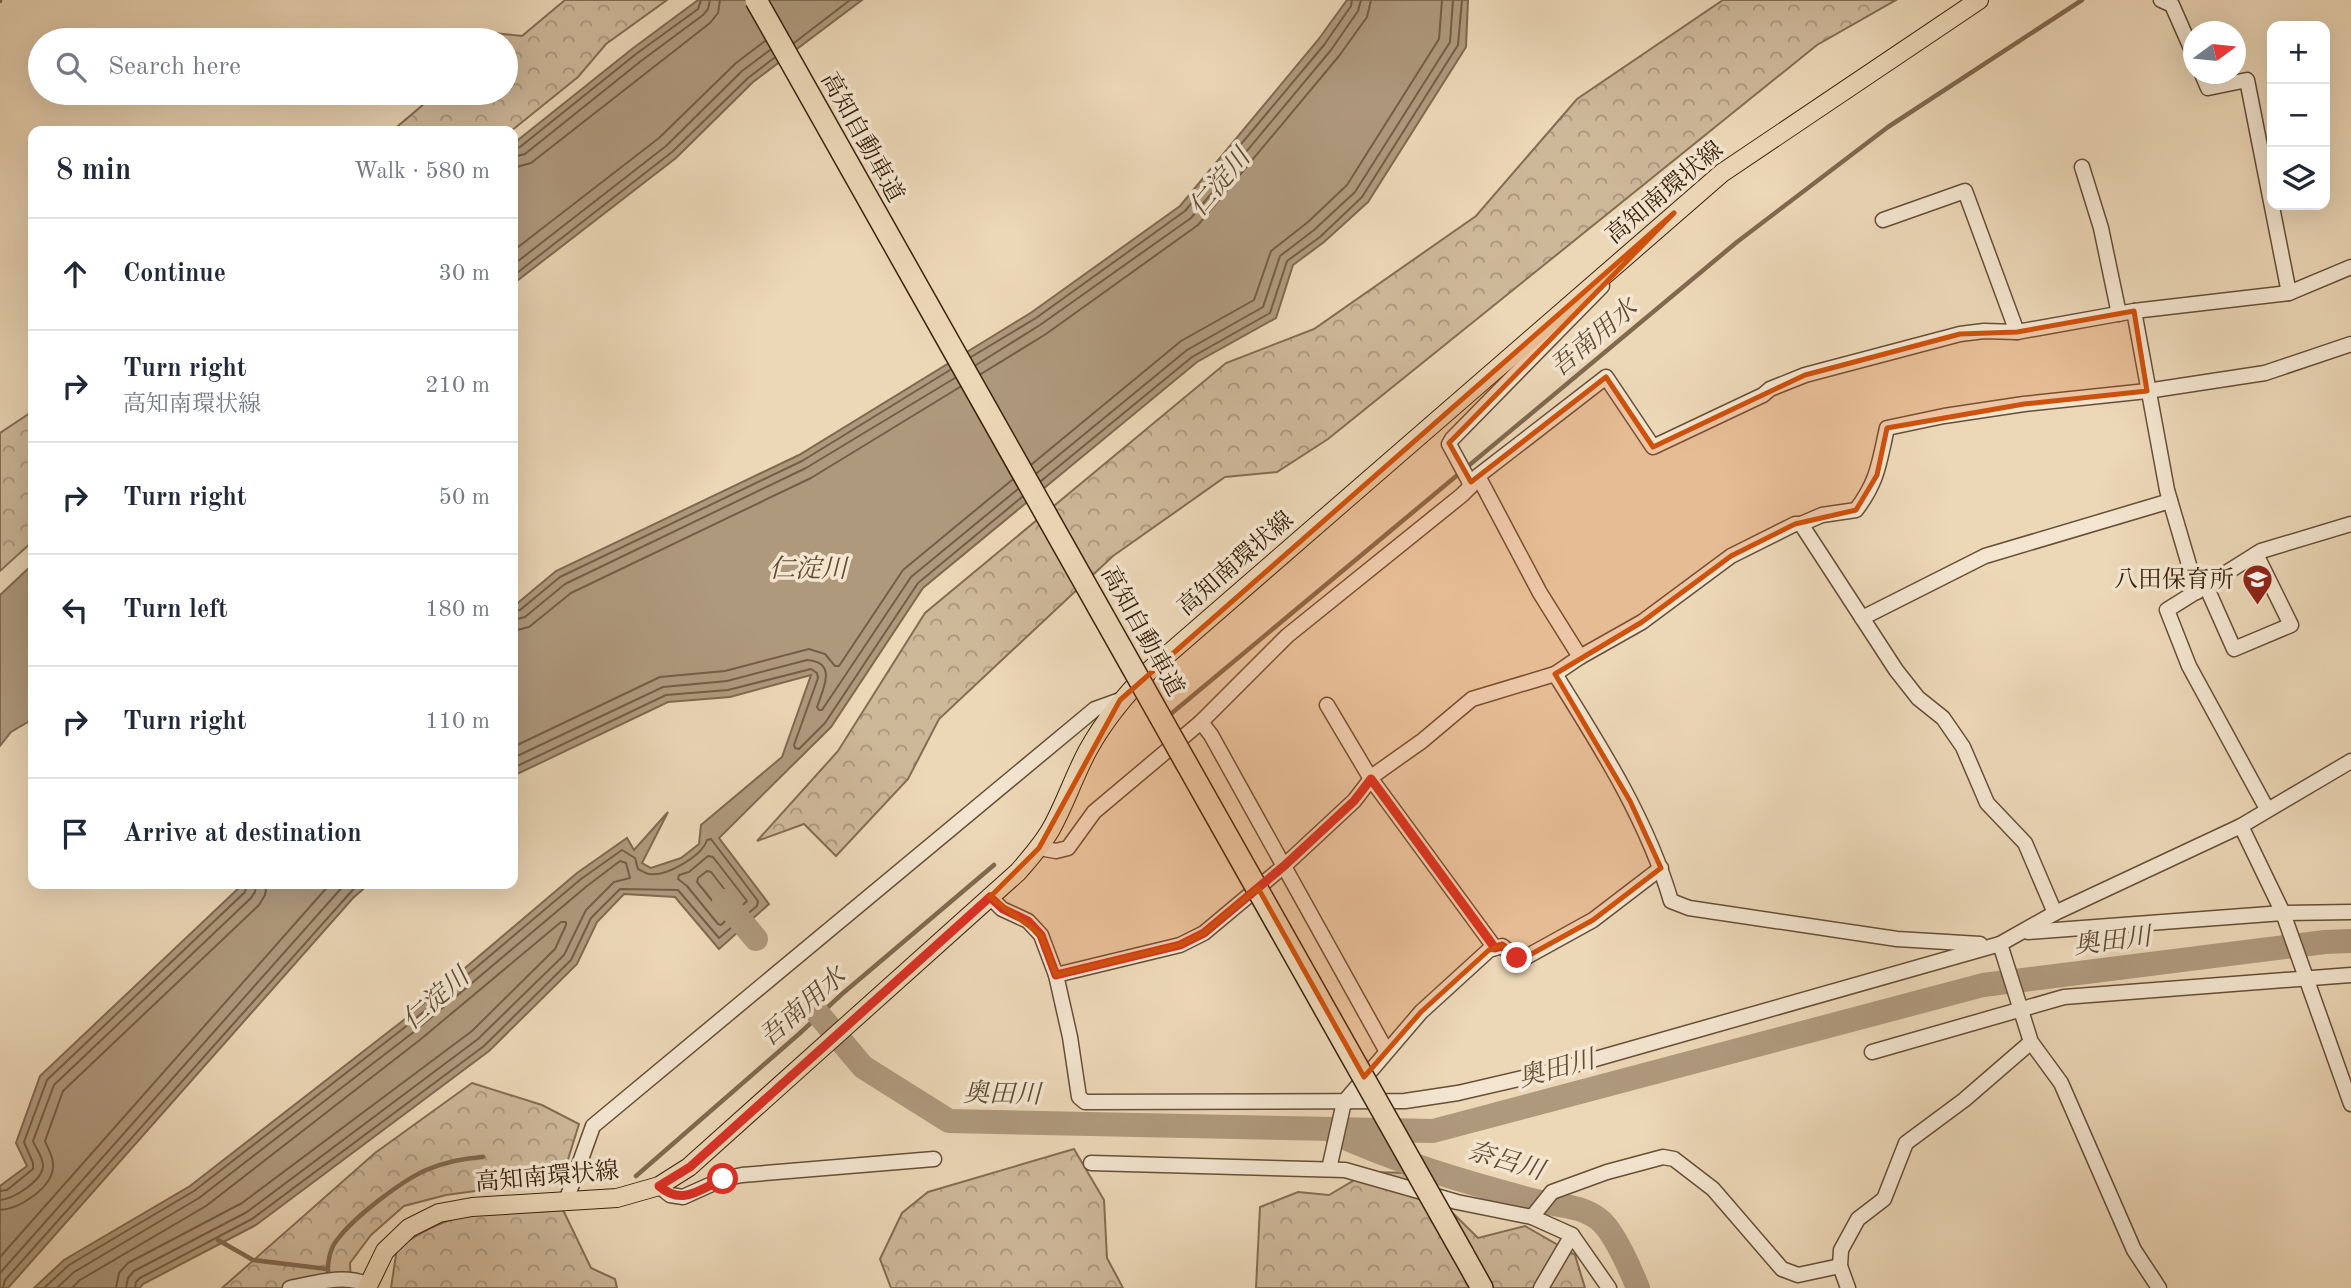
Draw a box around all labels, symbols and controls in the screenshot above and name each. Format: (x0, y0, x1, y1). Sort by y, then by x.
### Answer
north arrow (2183, 21, 2246, 84)
map controls (2267, 21, 2330, 210)
button: + (2267, 21, 2330, 84)
search box (28, 28, 518, 105)
icon: search (52, 48, 90, 86)
text: Search here (108, 54, 241, 80)
street label: 高知自動車道 (816, 68, 909, 207)
button: − (2267, 84, 2330, 147)
street label: 高知南環状線 (1600, 136, 1728, 249)
water label: 仁淀川 (1184, 141, 1257, 222)
button: layers (2267, 147, 2330, 210)
text: 8 min (56, 156, 131, 186)
text: Walk · 580 m (354, 160, 490, 183)
icon: ahead (56, 255, 94, 293)
text: Continue (123, 261, 226, 287)
text: 30 m (439, 262, 490, 285)
water label: 吾南用水 (1545, 292, 1645, 382)
text: Turn right (123, 356, 246, 382)
icon: right (56, 367, 94, 405)
text: 210 m (425, 374, 490, 397)
text: 高知南環状線 (123, 393, 261, 416)
icon: right (56, 479, 94, 517)
text: Turn right (123, 485, 246, 511)
text: 50 m (439, 486, 490, 509)
street label: 高知南環状線 (1172, 506, 1299, 621)
water label: 仁淀川 (769, 555, 850, 583)
street label: 高知自動車道 (1096, 562, 1189, 701)
school or university icon: 八田保育所 (2240, 562, 2274, 606)
place label: 八田保育所 (2114, 566, 2234, 593)
icon: left (56, 591, 94, 629)
text: Turn left (123, 597, 228, 623)
text: 180 m (425, 598, 490, 621)
icon: right (56, 703, 94, 741)
text: Turn right (123, 709, 246, 735)
text: 110 m (425, 710, 490, 733)
icon: arrive (56, 815, 94, 853)
text: Arrive at destination (123, 821, 362, 847)
water label: 奥田川 (2072, 921, 2156, 960)
route end (1501, 942, 1532, 973)
water label: 吾南用水 (754, 960, 853, 1051)
water label: 仁淀川 (397, 961, 477, 1035)
water label: 奥田川 (1515, 1044, 1600, 1093)
water label: 奥田川 (963, 1078, 1044, 1109)
water label: 奈呂川 (1464, 1137, 1550, 1186)
street label: 高知南環状線 (474, 1157, 620, 1196)
route start (707, 1163, 738, 1194)

